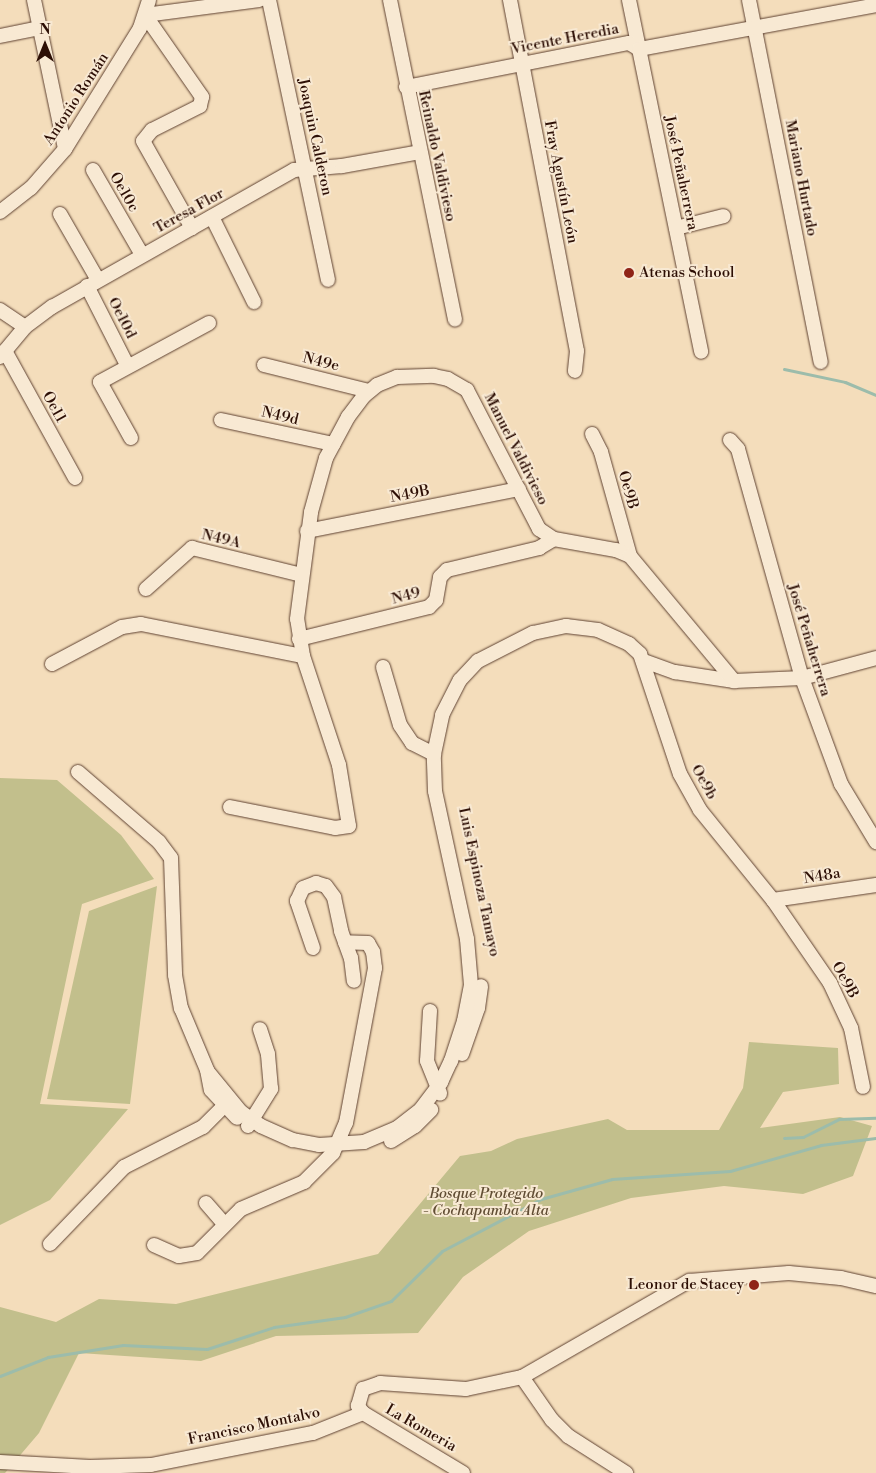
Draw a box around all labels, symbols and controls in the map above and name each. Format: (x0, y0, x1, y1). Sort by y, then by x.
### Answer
north arrow (20, 20, 70, 70)
street label: Vicente Heredia (510, 20, 620, 58)
text: N (39, 21, 51, 39)
street label: Antonio Román (39, 49, 113, 149)
street label: Joaquin Calderon (294, 77, 336, 197)
street label: Reinaldo Valdivieso (414, 89, 460, 223)
street label: José Peñaherrera (660, 114, 702, 232)
street label: Mariano Hurtado (781, 118, 821, 238)
street label: Fray Agustín León (540, 119, 582, 245)
street label: Oe10c (106, 169, 142, 215)
street label: Teresa Flor (151, 184, 227, 238)
place label: Atenas School (639, 264, 735, 282)
marker: Atenas School (623, 267, 635, 279)
street label: Oe10d (104, 294, 140, 342)
street label: N49e (301, 349, 341, 375)
street label: Oe11 (38, 388, 70, 426)
street label: Manuel Valdivieso (480, 390, 552, 508)
street label: N49d (260, 403, 300, 429)
street label: Oe9B (614, 469, 642, 511)
street label: N49B (389, 481, 431, 507)
street label: N49A (200, 526, 242, 552)
street label: José Peñaherrera (783, 582, 835, 698)
street label: N49 (390, 584, 422, 608)
street label: Oe9b (687, 761, 721, 803)
street label: Luis Espinoza Tamayo (454, 806, 504, 958)
street label: N48a (802, 864, 842, 888)
street label: Oe9B (828, 959, 862, 1001)
park label: Bosque Protegido - Cochapamba Alta (423, 1184, 549, 1219)
place label: Leonor de Stacey (628, 1276, 744, 1294)
marker: Leonor de Stacey (748, 1279, 760, 1291)
street label: La Romeria (382, 1400, 460, 1456)
street label: Francisco Montalvo (186, 1403, 322, 1449)

